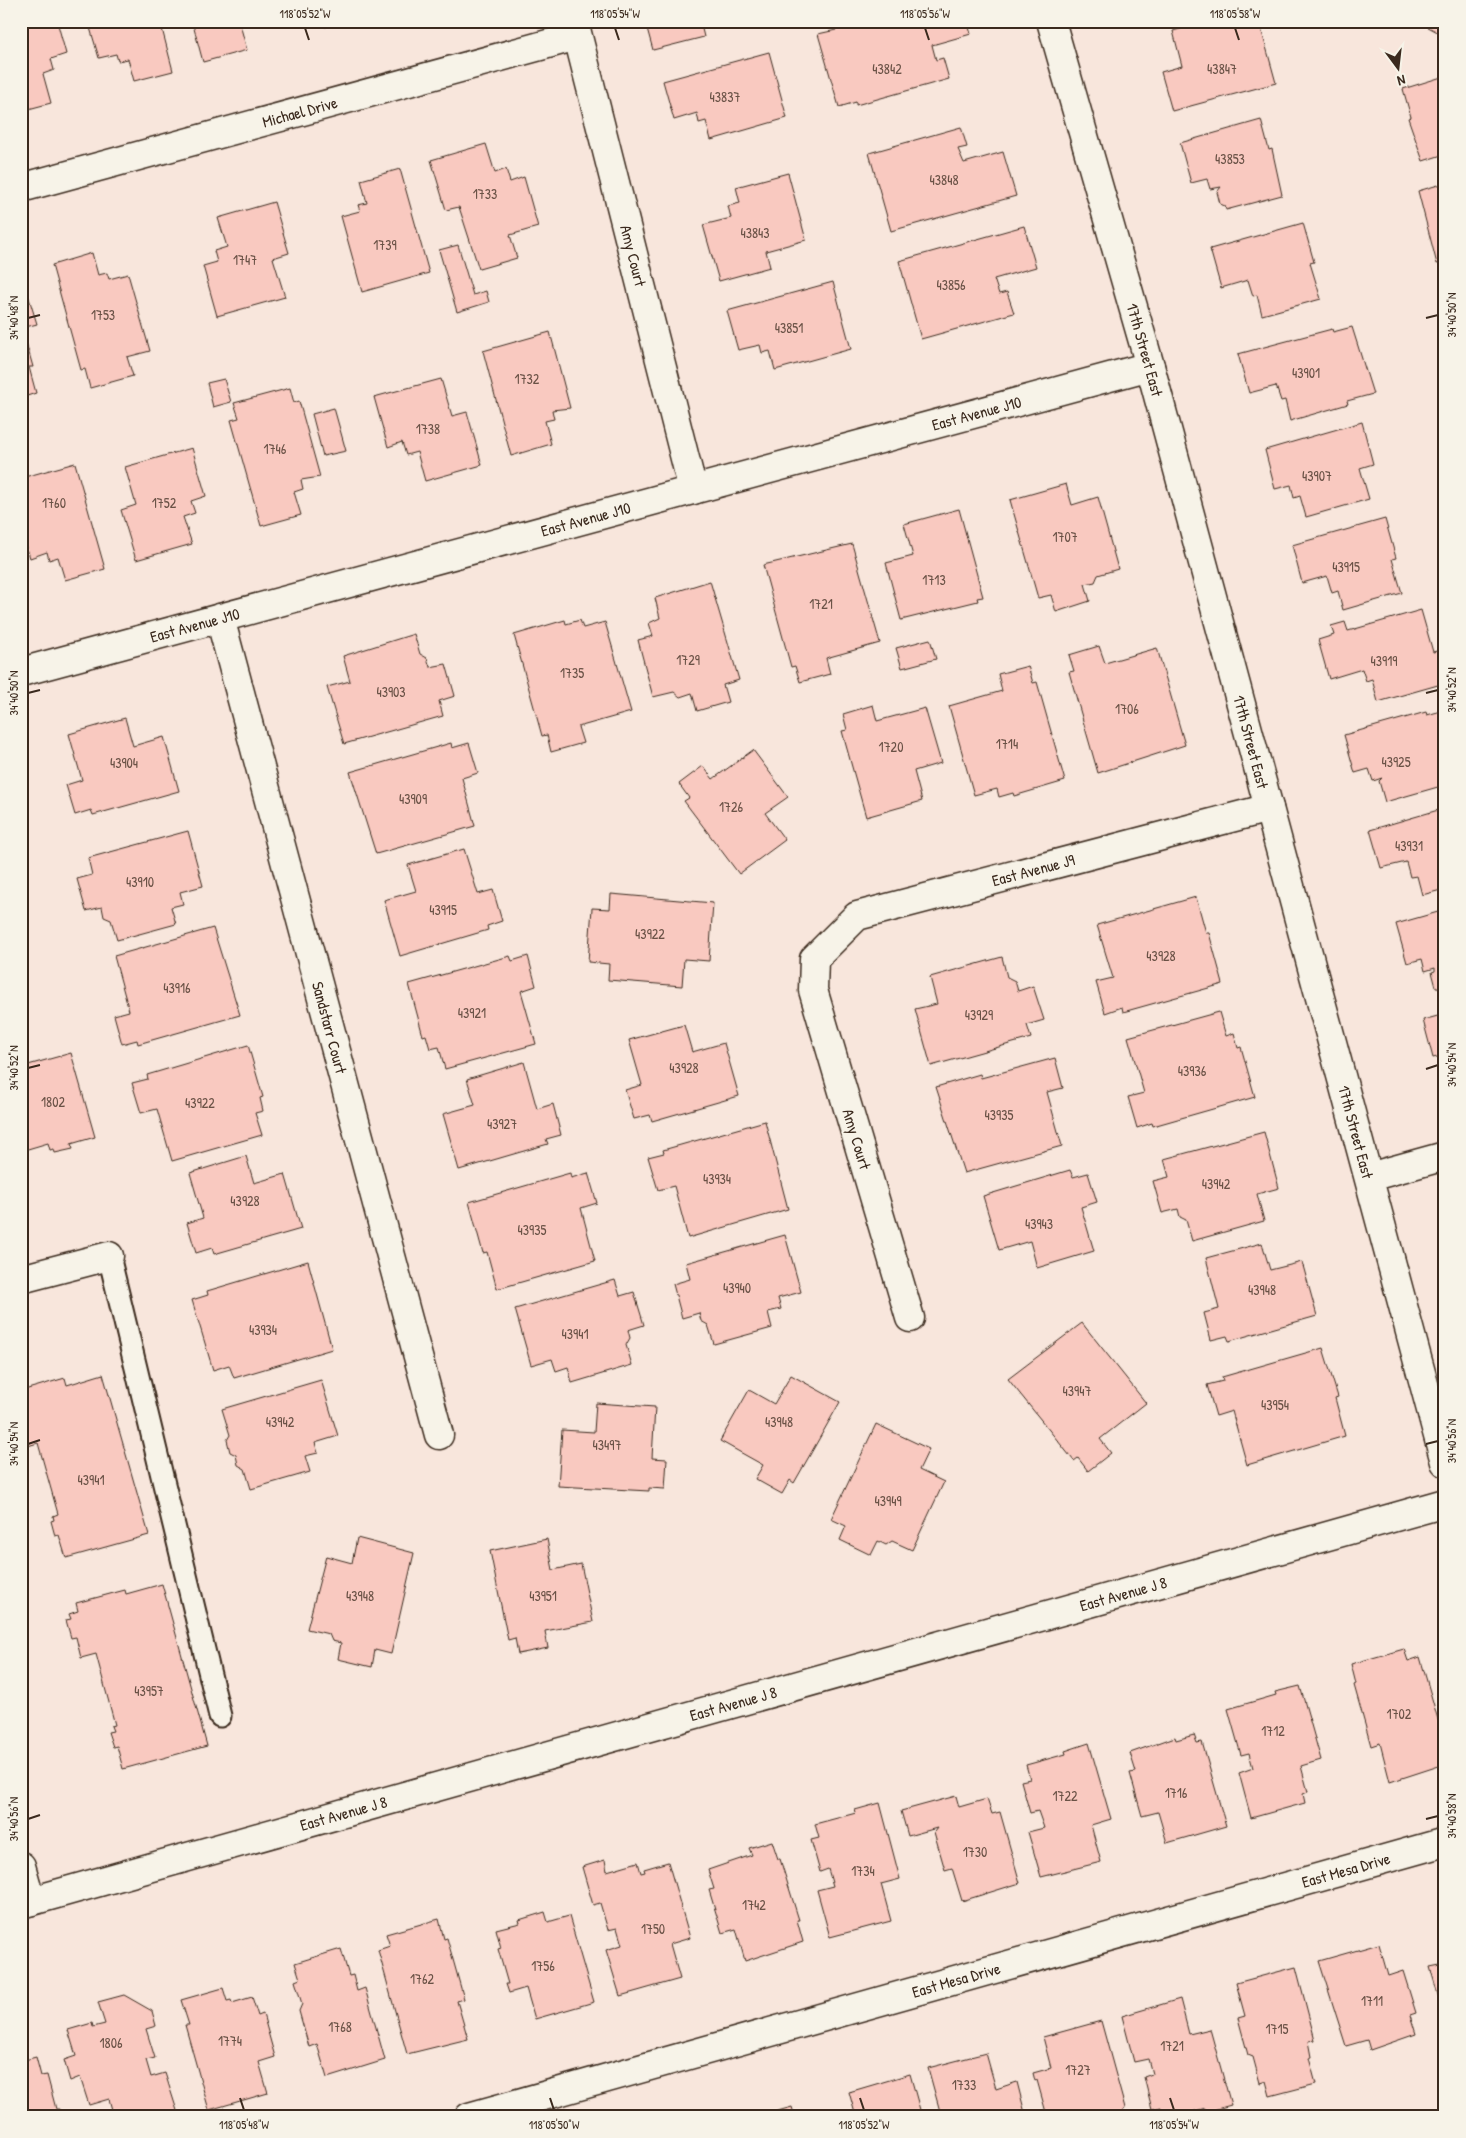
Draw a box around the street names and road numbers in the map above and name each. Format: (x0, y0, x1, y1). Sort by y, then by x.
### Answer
street label: Michael Drive (260, 91, 340, 133)
street label: Amy Court (615, 223, 652, 289)
street label: 17th Street East (1122, 301, 1169, 399)
street label: East Avenue J10 (929, 390, 1024, 436)
street label: East Avenue J10 (538, 496, 633, 542)
street label: East Avenue J10 (147, 602, 242, 648)
street label: 17th Street East (1228, 693, 1274, 791)
street label: East Avenue J9 (989, 848, 1077, 891)
street label: Sandstarr Court (307, 979, 353, 1076)
street label: 17th Street East (1333, 1083, 1379, 1181)
street label: Amy Court (837, 1106, 877, 1173)
street label: East Avenue J 8 (1077, 1571, 1169, 1616)
street label: East Avenue J 8 (687, 1681, 779, 1726)
street label: East Avenue J 8 (297, 1790, 390, 1836)
street label: East Mesa Drive (1299, 1847, 1393, 1893)
street label: East Mesa Drive (909, 1957, 1003, 2003)

